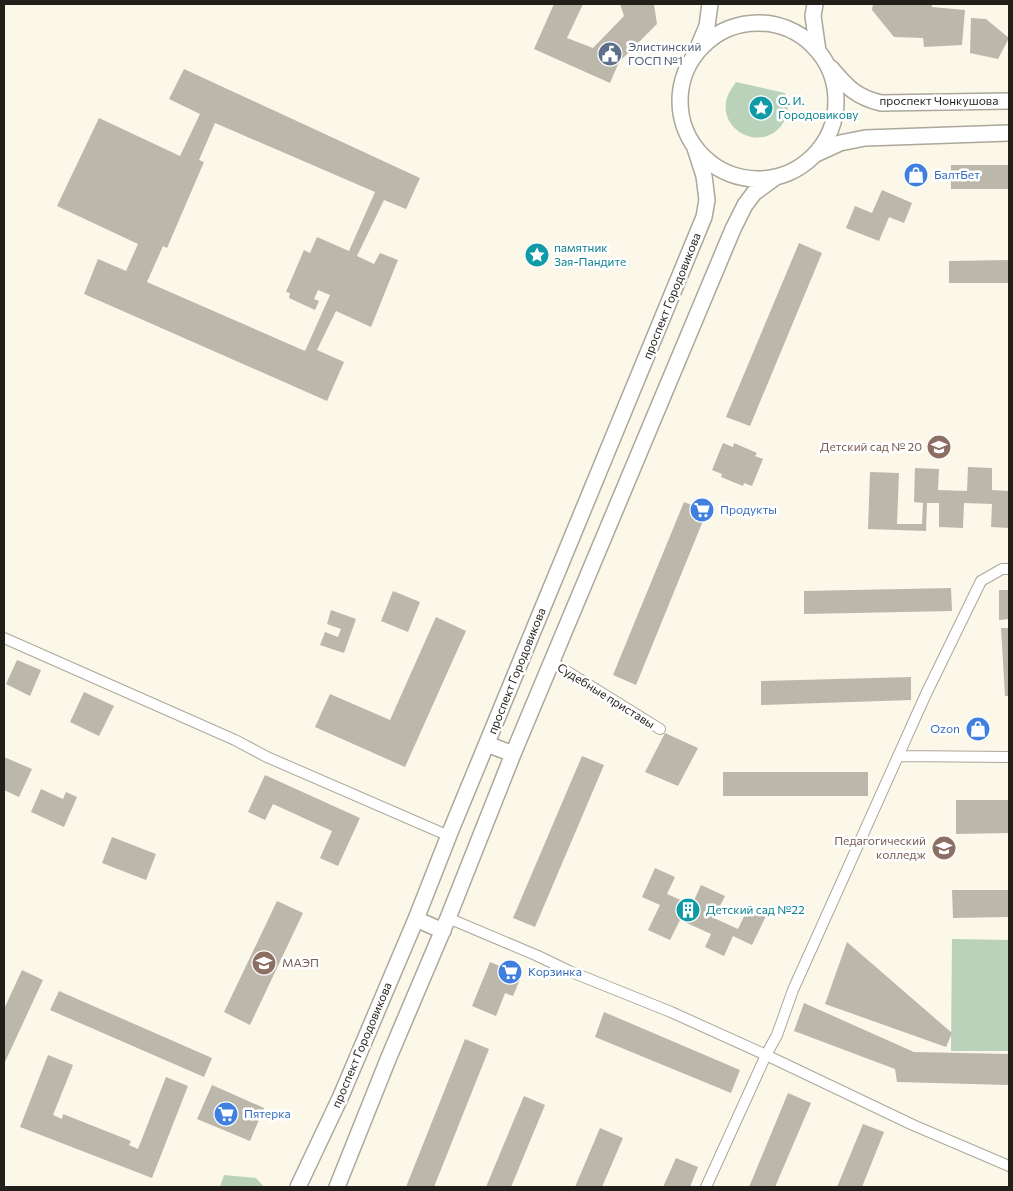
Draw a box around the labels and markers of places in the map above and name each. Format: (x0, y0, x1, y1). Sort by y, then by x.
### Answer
place label: Элистинский ГОСП №1 (628, 39, 701, 67)
public building icon: Элистинский ГОСП №1 (597, 41, 623, 67)
place label: О. И. Городовикову (778, 93, 858, 121)
place icon: О. И. Городовикову (748, 95, 774, 121)
shop icon: БалтБет (903, 162, 929, 188)
place label: БалтБет (934, 167, 980, 181)
place label: памятник Зая-Пандите (554, 240, 626, 268)
place icon: памятник Зая-Пандите (524, 242, 550, 268)
school or university icon: Детский сад № 20 (926, 434, 952, 460)
place label: Детский сад № 20 (820, 439, 922, 453)
supermarket icon: Продукты (689, 497, 715, 523)
place label: Продукты (720, 502, 777, 516)
shop icon: Ozon (965, 716, 991, 742)
place label: Ozon (930, 721, 960, 735)
place label: Педагогический колледж (834, 833, 926, 861)
school or university icon: Педагогический колледж (931, 835, 957, 861)
building icon: Детский сад №22 (675, 897, 701, 923)
place label: Детский сад №22 (706, 902, 805, 916)
school or university icon: МАЭП (251, 950, 277, 976)
place label: МАЭП (282, 955, 319, 969)
supermarket icon: Корзинка (497, 959, 523, 985)
place label: Корзинка (528, 964, 582, 978)
supermarket icon: Пятерка (213, 1101, 239, 1127)
place label: Пятерка (244, 1106, 291, 1120)

